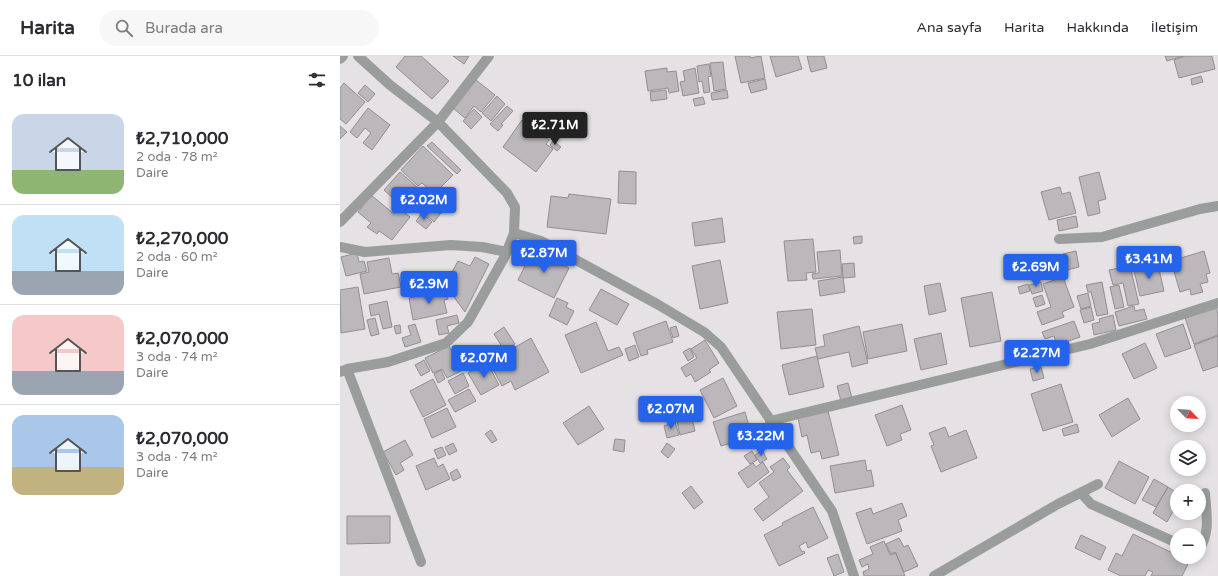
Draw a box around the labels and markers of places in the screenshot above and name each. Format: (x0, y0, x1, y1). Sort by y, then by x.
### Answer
pin: ₺2.71M (522, 112, 588, 146)
pin: ₺2.02M (391, 187, 457, 221)
pin: ₺2.87M (511, 240, 577, 274)
pin: ₺3.41M (1116, 246, 1182, 280)
pin: ₺2.69M (1003, 254, 1069, 288)
pin: ₺2.9M (401, 271, 457, 305)
pin: ₺2.27M (1004, 340, 1070, 374)
pin: ₺2.07M (451, 345, 517, 379)
pin: ₺2.07M (638, 396, 704, 430)
pin: ₺3.22M (728, 423, 794, 457)

